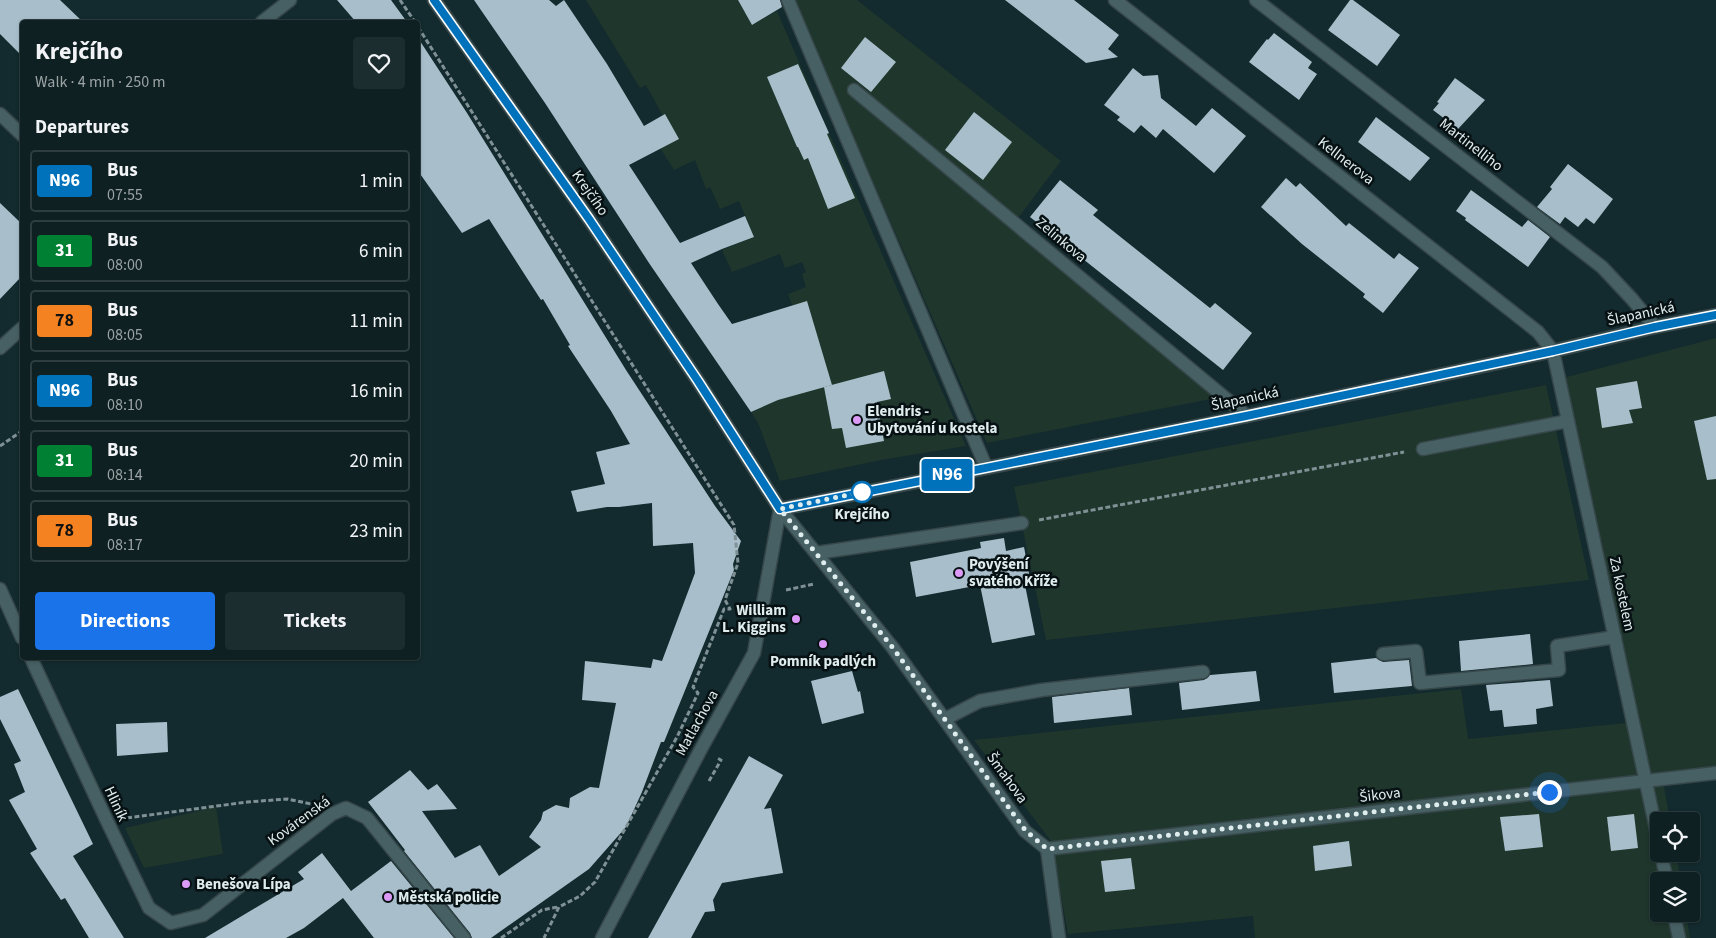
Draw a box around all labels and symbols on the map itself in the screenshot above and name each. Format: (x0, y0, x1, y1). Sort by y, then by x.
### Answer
street label: Martinelliho (1435, 113, 1507, 177)
street label: Kellnerova (1313, 132, 1379, 190)
street label: Krejčího (567, 166, 613, 220)
street label: Zelinkova (1031, 213, 1091, 267)
street label: Šlapanická (1605, 297, 1677, 331)
street label: Šlapanická (1209, 382, 1281, 416)
place label: Elendris - Ubytování u kostela (867, 401, 998, 439)
marker: Elendris - Ubytování u kostela (851, 414, 863, 426)
line badge: N96 (918, 459, 976, 491)
marker: Krejčího (851, 481, 873, 503)
place label: Krejčího (834, 504, 890, 525)
place label: Povýšení svatého Kříže (969, 554, 1058, 592)
street label: Za kostelem (1604, 555, 1640, 633)
marker: Povýšení svatého Kříže (953, 567, 965, 579)
place label: William L. Kiggins (722, 600, 786, 638)
marker: William L. Kiggins (790, 613, 802, 625)
marker: Pomník padlých (817, 638, 829, 650)
place label: Pomník padlých (770, 651, 876, 672)
street label: Matlachova (670, 686, 724, 760)
street label: Šmahova (981, 748, 1033, 808)
your location (1537, 780, 1562, 805)
street label: Šikova (1358, 782, 1402, 808)
street label: Hliník (99, 783, 133, 826)
street label: Kovárenská (263, 791, 335, 851)
place label: Benešova Lípa (196, 874, 291, 895)
marker: Benešova Lípa (180, 878, 192, 890)
place label: Městská policie (398, 887, 499, 908)
marker: Městská policie (382, 891, 394, 903)

